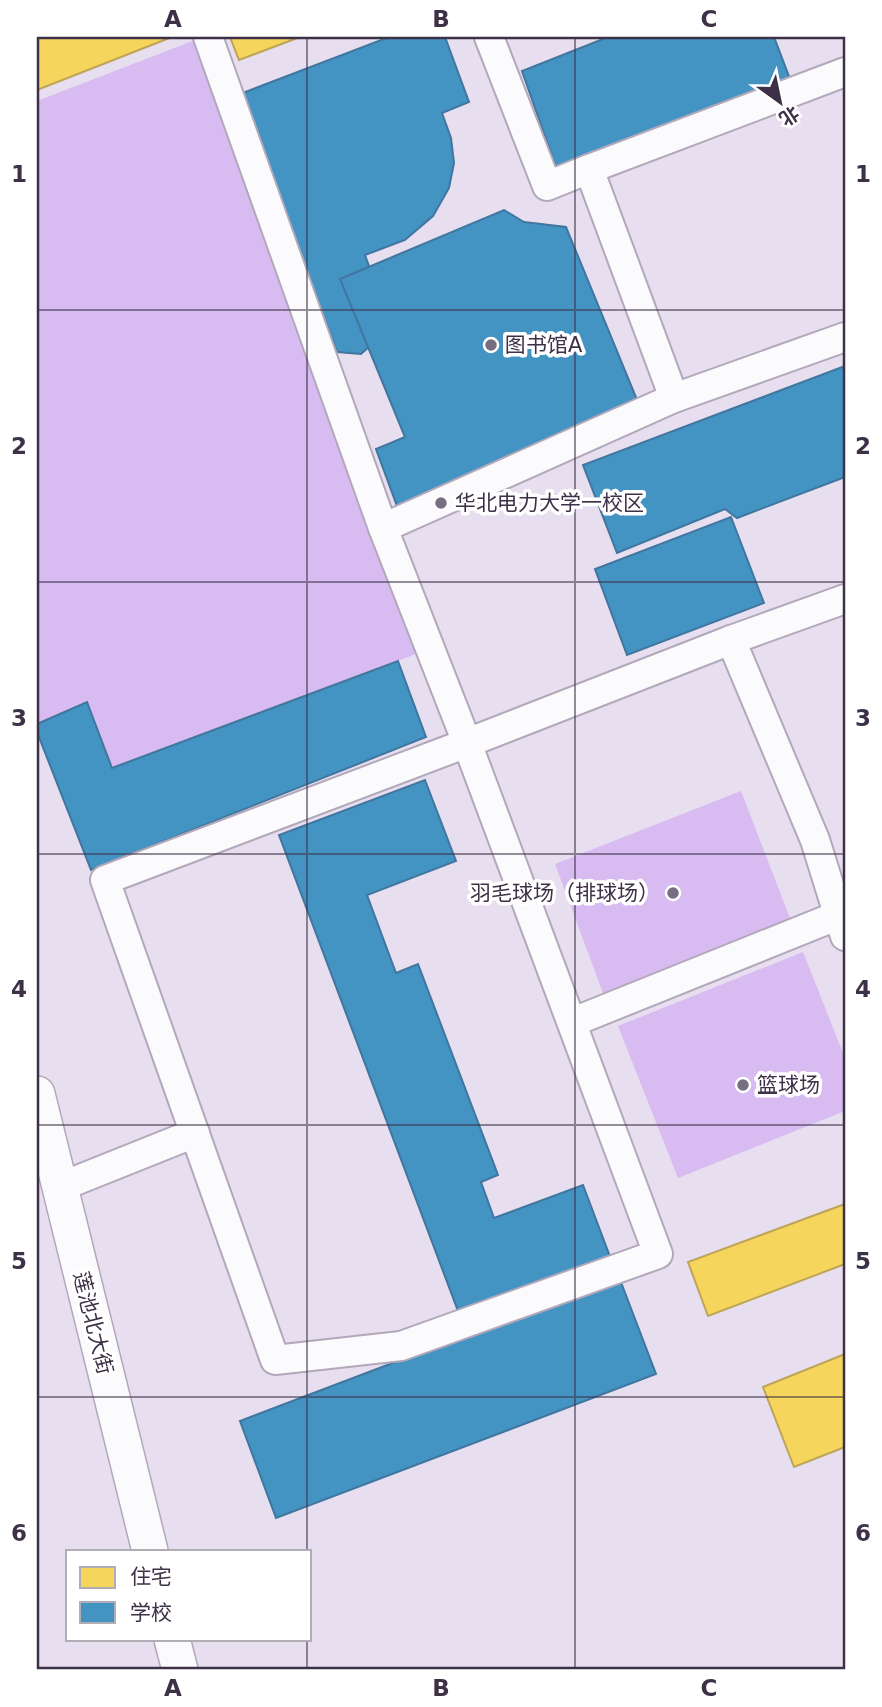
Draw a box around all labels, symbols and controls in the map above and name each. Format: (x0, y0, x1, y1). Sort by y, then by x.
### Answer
text: A (164, 6, 182, 32)
text: B (432, 6, 450, 32)
text: C (701, 6, 717, 32)
north arrow (746, 66, 816, 136)
text: 北 (775, 102, 803, 131)
text: 1 (11, 161, 27, 187)
text: 1 (855, 161, 871, 187)
place label: 图书馆A (505, 333, 583, 357)
marker: 图书馆A (483, 337, 499, 353)
text: 2 (11, 433, 27, 459)
text: 2 (855, 433, 871, 459)
place label: 华北电力大学一校区 (455, 491, 644, 515)
marker: 华北电力大学一校区 (433, 495, 449, 511)
text: 3 (11, 705, 27, 731)
text: 3 (855, 705, 871, 731)
place label: 羽毛球场（排球场） (470, 881, 659, 905)
marker: 羽毛球场（排球场） (665, 885, 681, 901)
text: 4 (11, 976, 27, 1002)
text: 4 (855, 976, 871, 1002)
place label: 篮球场 (757, 1073, 820, 1097)
marker: 篮球场 (735, 1077, 751, 1093)
text: 5 (11, 1248, 27, 1274)
text: 5 (855, 1248, 871, 1274)
street label: 莲池北大街 (69, 1269, 117, 1377)
text: 6 (11, 1520, 27, 1546)
text: 6 (855, 1520, 871, 1546)
legend (66, 1550, 312, 1640)
text: 住宅 (130, 1565, 172, 1589)
text: 学校 (130, 1601, 172, 1625)
text: A (164, 1675, 182, 1701)
text: B (432, 1675, 450, 1701)
text: C (701, 1675, 717, 1701)

